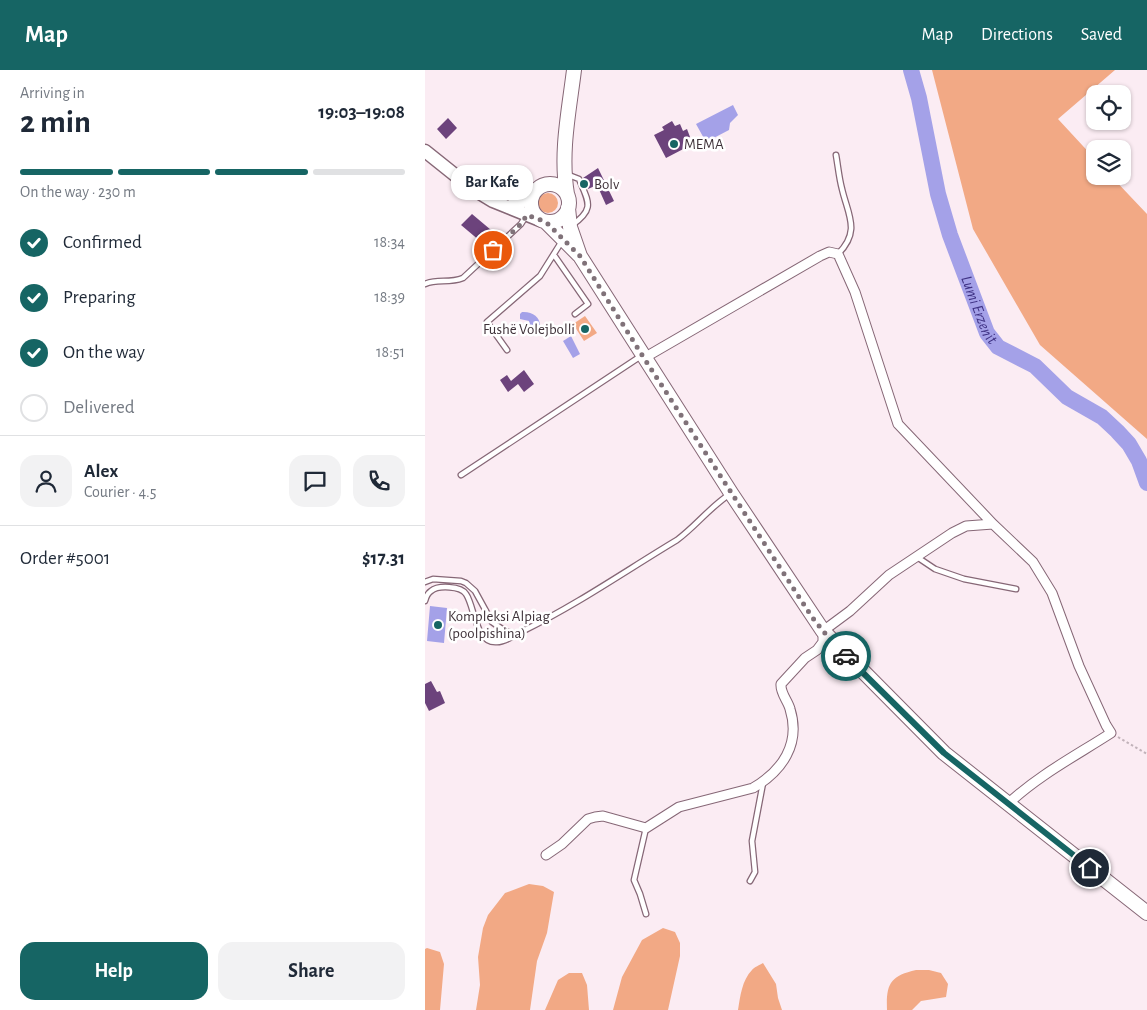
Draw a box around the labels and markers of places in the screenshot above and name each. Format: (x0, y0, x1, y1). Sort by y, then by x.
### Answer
place label: MEMA (684, 137, 724, 152)
marker: MEMA (668, 138, 680, 150)
callout: Bar Kafe (452, 165, 534, 200)
place label: Bolv (594, 177, 620, 192)
marker: Bolv (578, 178, 590, 190)
pin (472, 229, 514, 271)
place label: Fushë Volejbolli (483, 322, 575, 337)
marker: Fushë Volejbolli (579, 323, 591, 335)
place label: Kompleksi Alpiag (poolpishina) (448, 609, 550, 641)
marker: Kompleksi Alpiag (poolpishina) (432, 619, 444, 631)
pin (1069, 847, 1111, 889)

